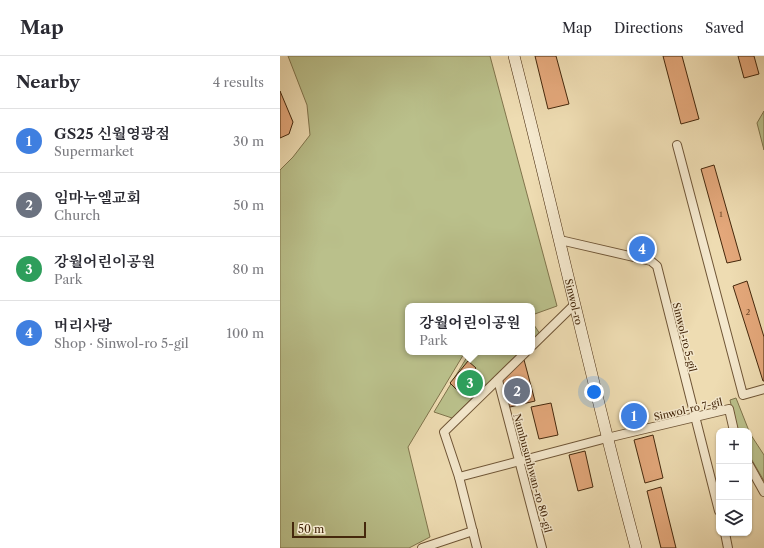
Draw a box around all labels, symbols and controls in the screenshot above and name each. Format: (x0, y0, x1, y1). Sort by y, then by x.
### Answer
text: Map (20, 16, 64, 39)
text: Map (562, 19, 592, 37)
text: Directions (614, 19, 683, 37)
text: Saved (705, 19, 744, 37)
text: Nearby (16, 72, 80, 92)
text: 4 results (213, 74, 264, 90)
text: GS25 신월영광점 (54, 124, 170, 143)
text: 1 (26, 133, 32, 149)
text: 30 m (233, 133, 264, 149)
text: Supermarket (54, 143, 134, 159)
text: 임마누엘교회 (54, 188, 141, 207)
text: 2 (25, 197, 33, 213)
text: 50 m (233, 197, 264, 213)
text: Church (54, 207, 100, 223)
house number: 1 (719, 209, 723, 219)
pin: 4 (629, 234, 655, 264)
text: 강월어린이공원 (54, 252, 155, 271)
text: 3 (25, 261, 33, 277)
text: 80 m (232, 261, 264, 277)
text: Park (54, 271, 82, 287)
street label: Sinwol-ro (562, 278, 585, 326)
street label: Sinwol-ro 5-gil (670, 301, 699, 373)
popup (405, 303, 535, 355)
house number: 2 (746, 307, 751, 317)
text: 강월어린이공원 (419, 313, 521, 332)
text: 머리사랑 (54, 316, 112, 335)
text: 4 (25, 325, 33, 341)
text: 100 m (226, 325, 264, 341)
text: Park (419, 332, 448, 348)
text: Shop · Sinwol-ro 5-gil (54, 335, 189, 351)
pin: 3 (457, 368, 483, 398)
pin: 2 (504, 376, 530, 406)
your location (584, 382, 604, 402)
street label: Sinwol-ro 7-gil (652, 395, 724, 424)
pin: 1 (621, 401, 647, 431)
street label: Nambusunhwan-ro 80-gil (510, 412, 555, 534)
map controls (716, 428, 752, 536)
button: + (716, 428, 752, 464)
button: − (716, 464, 752, 500)
button: layers (716, 500, 752, 536)
scale bar (292, 520, 366, 539)
text: 50 m (298, 522, 324, 536)

